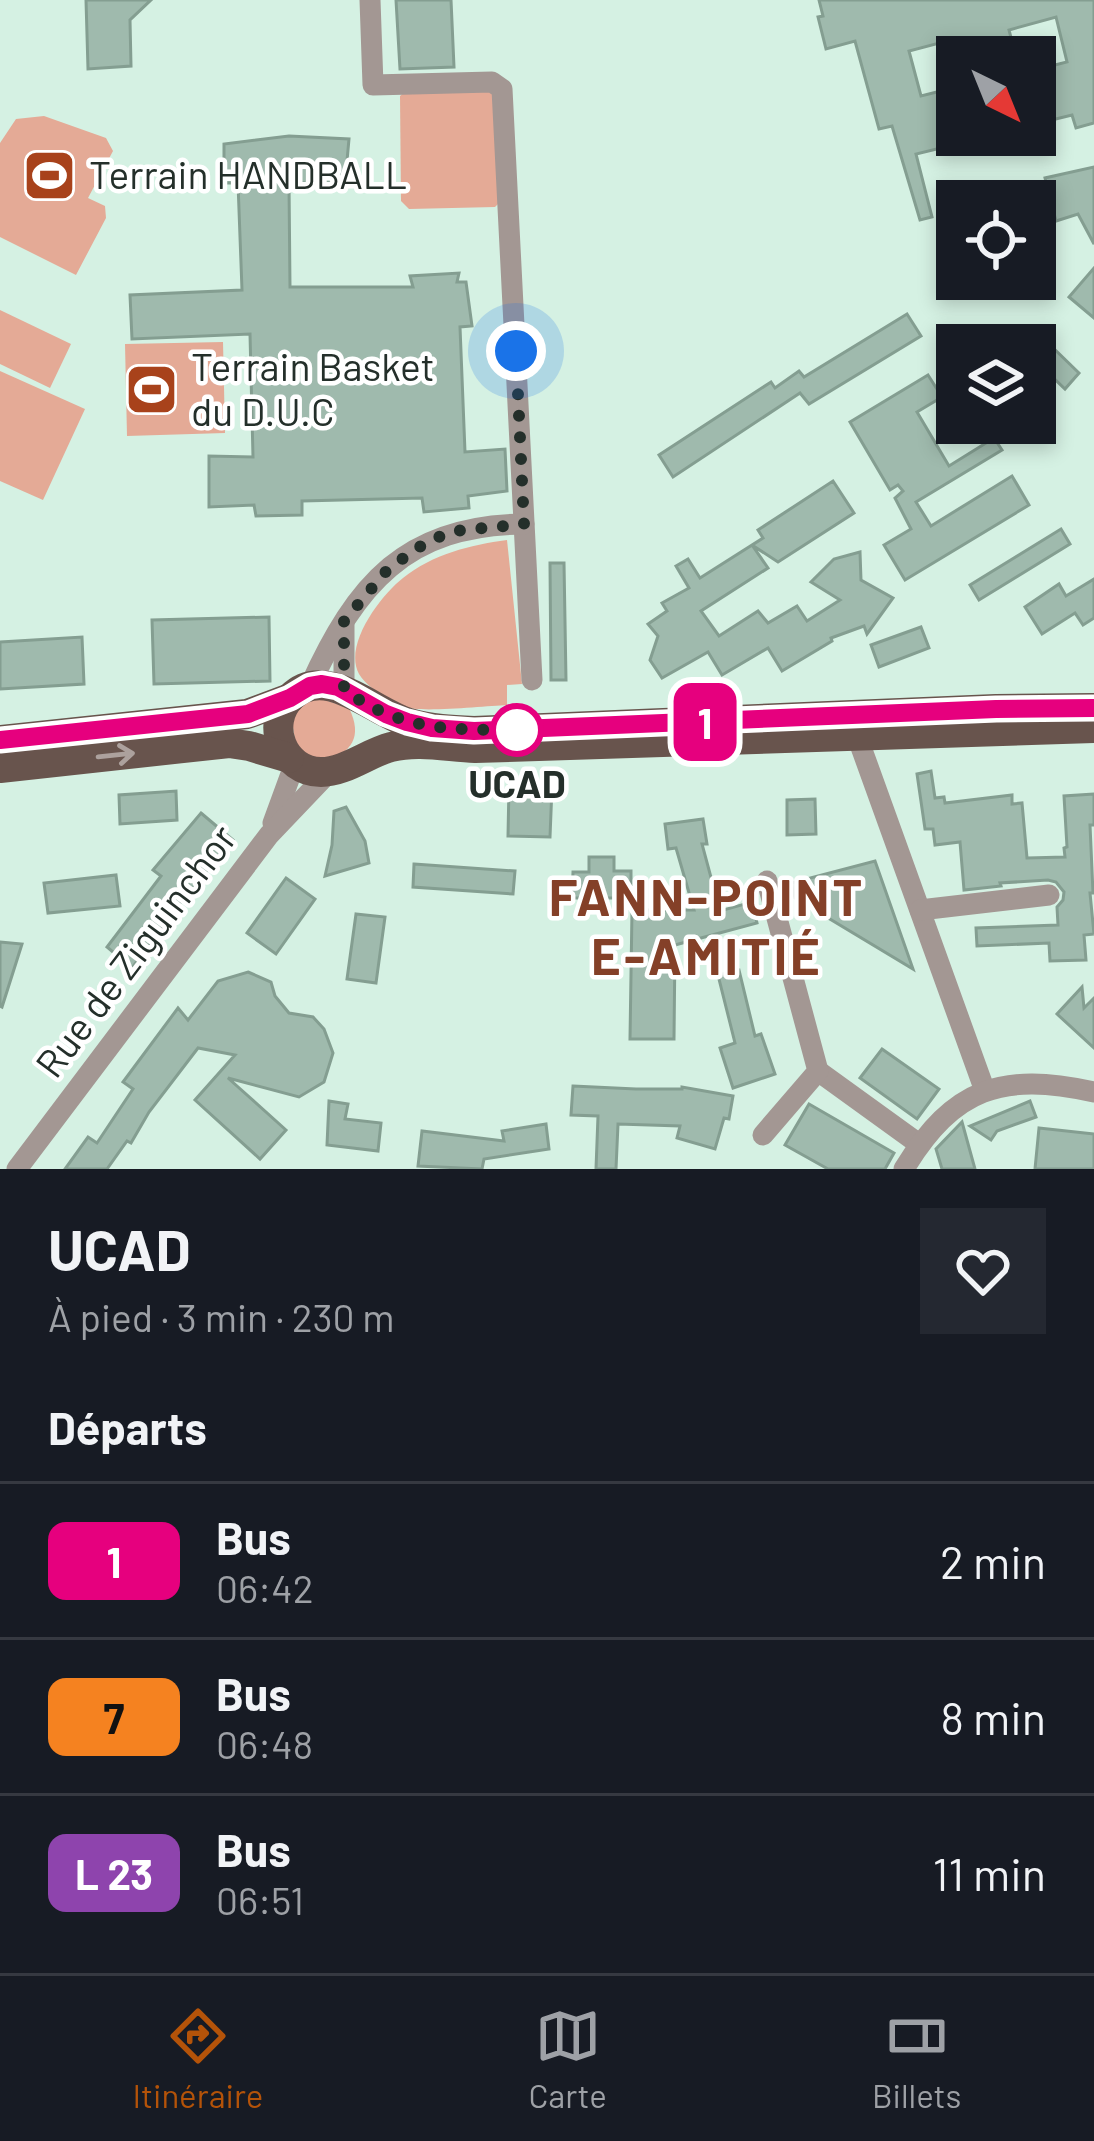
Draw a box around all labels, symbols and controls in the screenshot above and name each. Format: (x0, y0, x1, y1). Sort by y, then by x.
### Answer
north arrow (936, 36, 1056, 156)
map controls (936, 36, 1056, 444)
sports icon: Terrain HANDBALL (22, 147, 78, 203)
place label: Terrain HANDBALL (89, 150, 407, 197)
button: locate (936, 180, 1056, 300)
your location (486, 321, 546, 381)
button: layers (936, 324, 1056, 444)
place label: Terrain Basket du D.U.C (191, 342, 435, 434)
sports icon: Terrain Basket du D.U.C (124, 361, 180, 417)
line badge: 1 (666, 683, 744, 761)
text: 1 (698, 697, 712, 747)
marker: UCAD (492, 705, 542, 755)
one-way arrow (96, 743, 135, 765)
place label: UCAD (468, 759, 566, 806)
street label: Rue de Ziguinchor (25, 815, 245, 1085)
district label: FANN-POINT E-AMITIÉ (549, 865, 865, 985)
button: heart (920, 1208, 1046, 1334)
text: UCAD (48, 1214, 191, 1282)
text: À pied · 3 min · 230 m (48, 1293, 395, 1340)
text: Départs (48, 1400, 207, 1454)
text: Bus (216, 1510, 291, 1564)
text: 2 min (940, 1534, 1046, 1588)
text: 1 (107, 1536, 121, 1586)
text: 06:42 (216, 1564, 314, 1611)
text: Bus (216, 1666, 291, 1720)
text: 8 min (941, 1690, 1046, 1744)
text: 7 (104, 1692, 124, 1742)
text: 06:48 (216, 1720, 313, 1767)
text: Bus (216, 1822, 291, 1876)
text: 11 min (932, 1846, 1046, 1900)
text: L 23 (75, 1848, 153, 1898)
text: 06:51 (216, 1876, 304, 1923)
tab: Itinéraire (133, 2003, 263, 2115)
tab: Carte (528, 2003, 607, 2115)
tab: Billets (872, 2003, 961, 2115)

